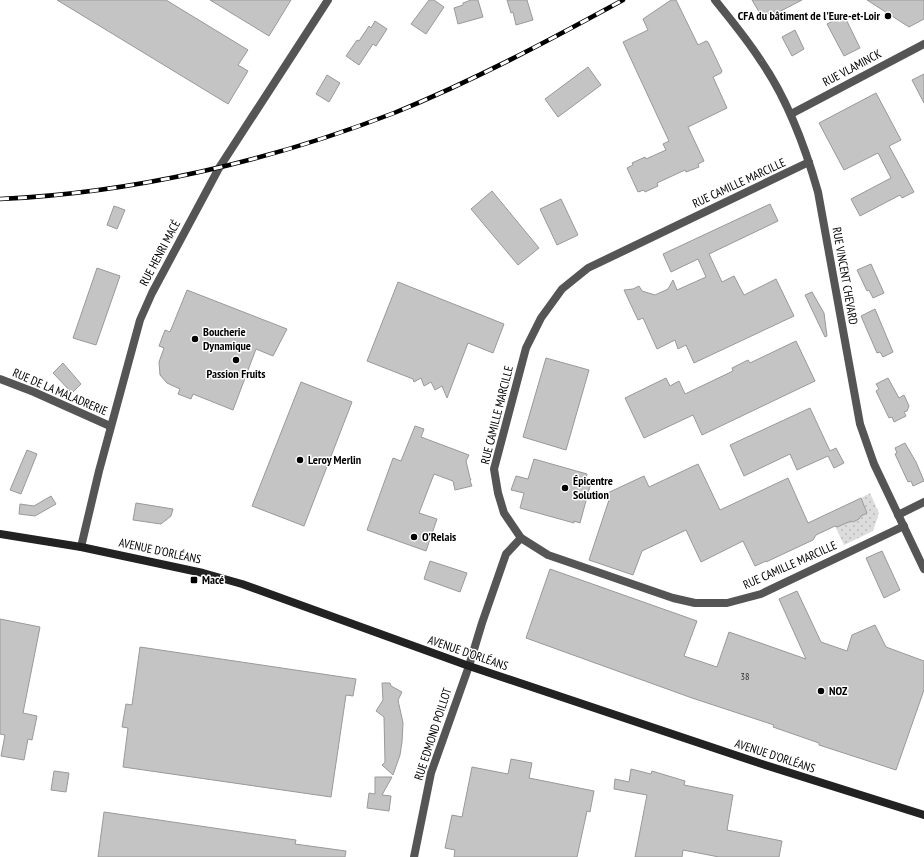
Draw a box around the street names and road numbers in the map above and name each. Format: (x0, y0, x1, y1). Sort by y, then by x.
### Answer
street label: RUE VLAMINCK (820, 46, 884, 89)
street label: RUE CAMILLE MARCILLE (690, 154, 788, 211)
street label: RUE HENRI MACÉ (136, 217, 183, 288)
street label: RUE VINCENT CHEVARD (830, 226, 861, 326)
street label: RUE CAMILLE MARCILLE (477, 364, 516, 466)
street label: RUE DE LA MALADRERIE (11, 365, 110, 418)
street label: AVENUE D'ORLÉANS (118, 534, 203, 567)
street label: RUE CAMILLE MARCILLE (741, 537, 839, 592)
street label: AVENUE D'ORLÉANS (426, 632, 510, 673)
street label: RUE EDMOND POILLOT (411, 685, 455, 782)
street label: AVENUE D'ORLÉANS (733, 735, 817, 776)

